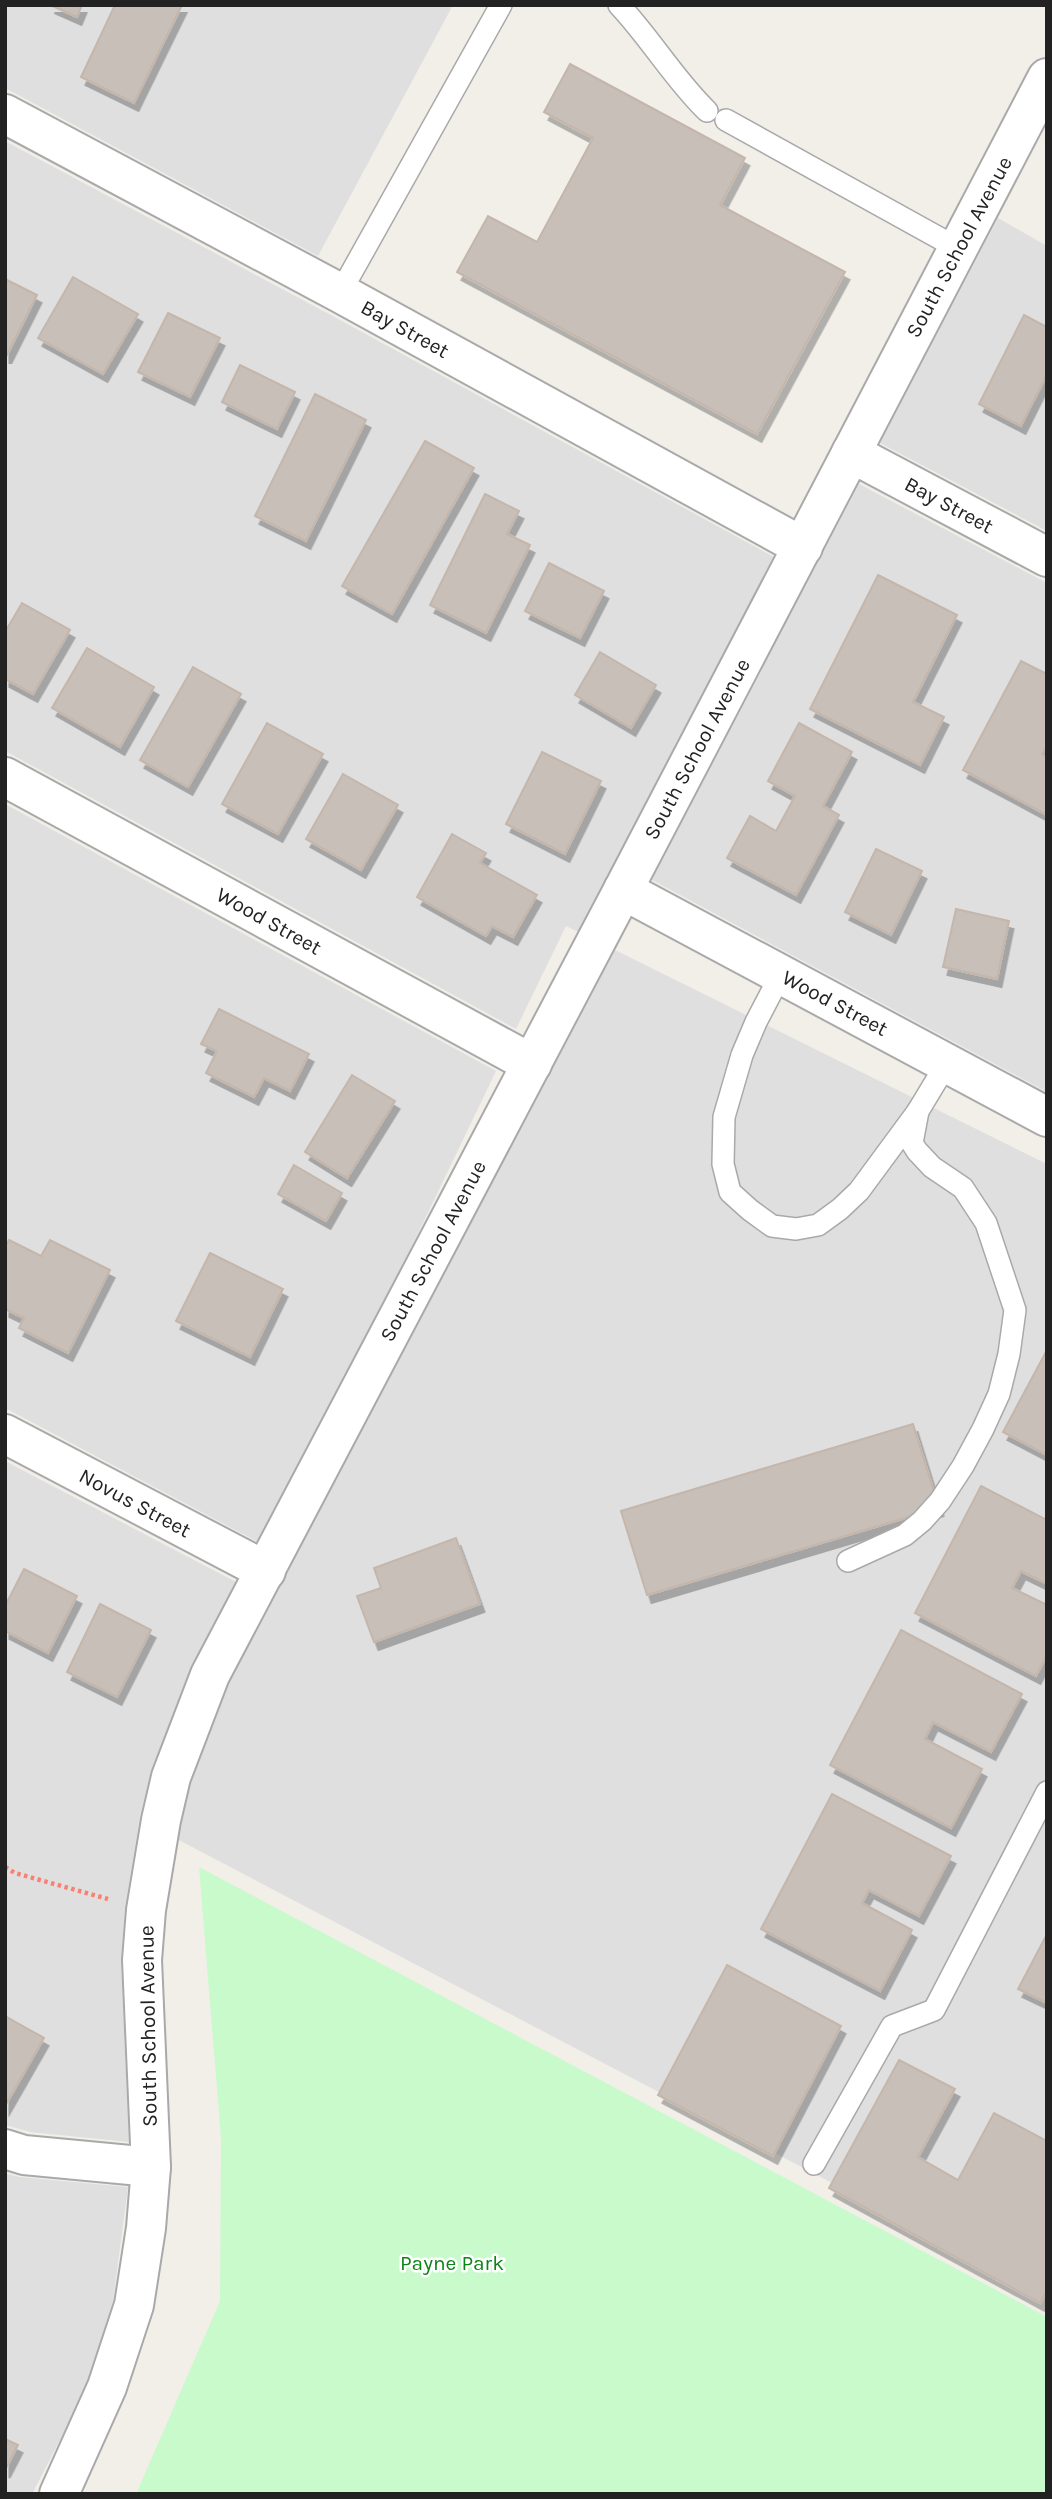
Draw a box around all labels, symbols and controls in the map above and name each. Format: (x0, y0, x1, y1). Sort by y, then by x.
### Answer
street label: South School Avenue (901, 152, 1017, 342)
street label: Bay Street (357, 295, 453, 363)
street label: Bay Street (901, 472, 998, 538)
street label: South School Avenue (639, 654, 755, 844)
street label: Wood Street (212, 882, 326, 960)
street label: Wood Street (778, 965, 892, 1041)
street label: South School Avenue (375, 1156, 491, 1346)
street label: Novus Street (75, 1464, 195, 1542)
street label: South School Avenue (134, 1925, 162, 2127)
park label: Payne Park (400, 2251, 504, 2275)

